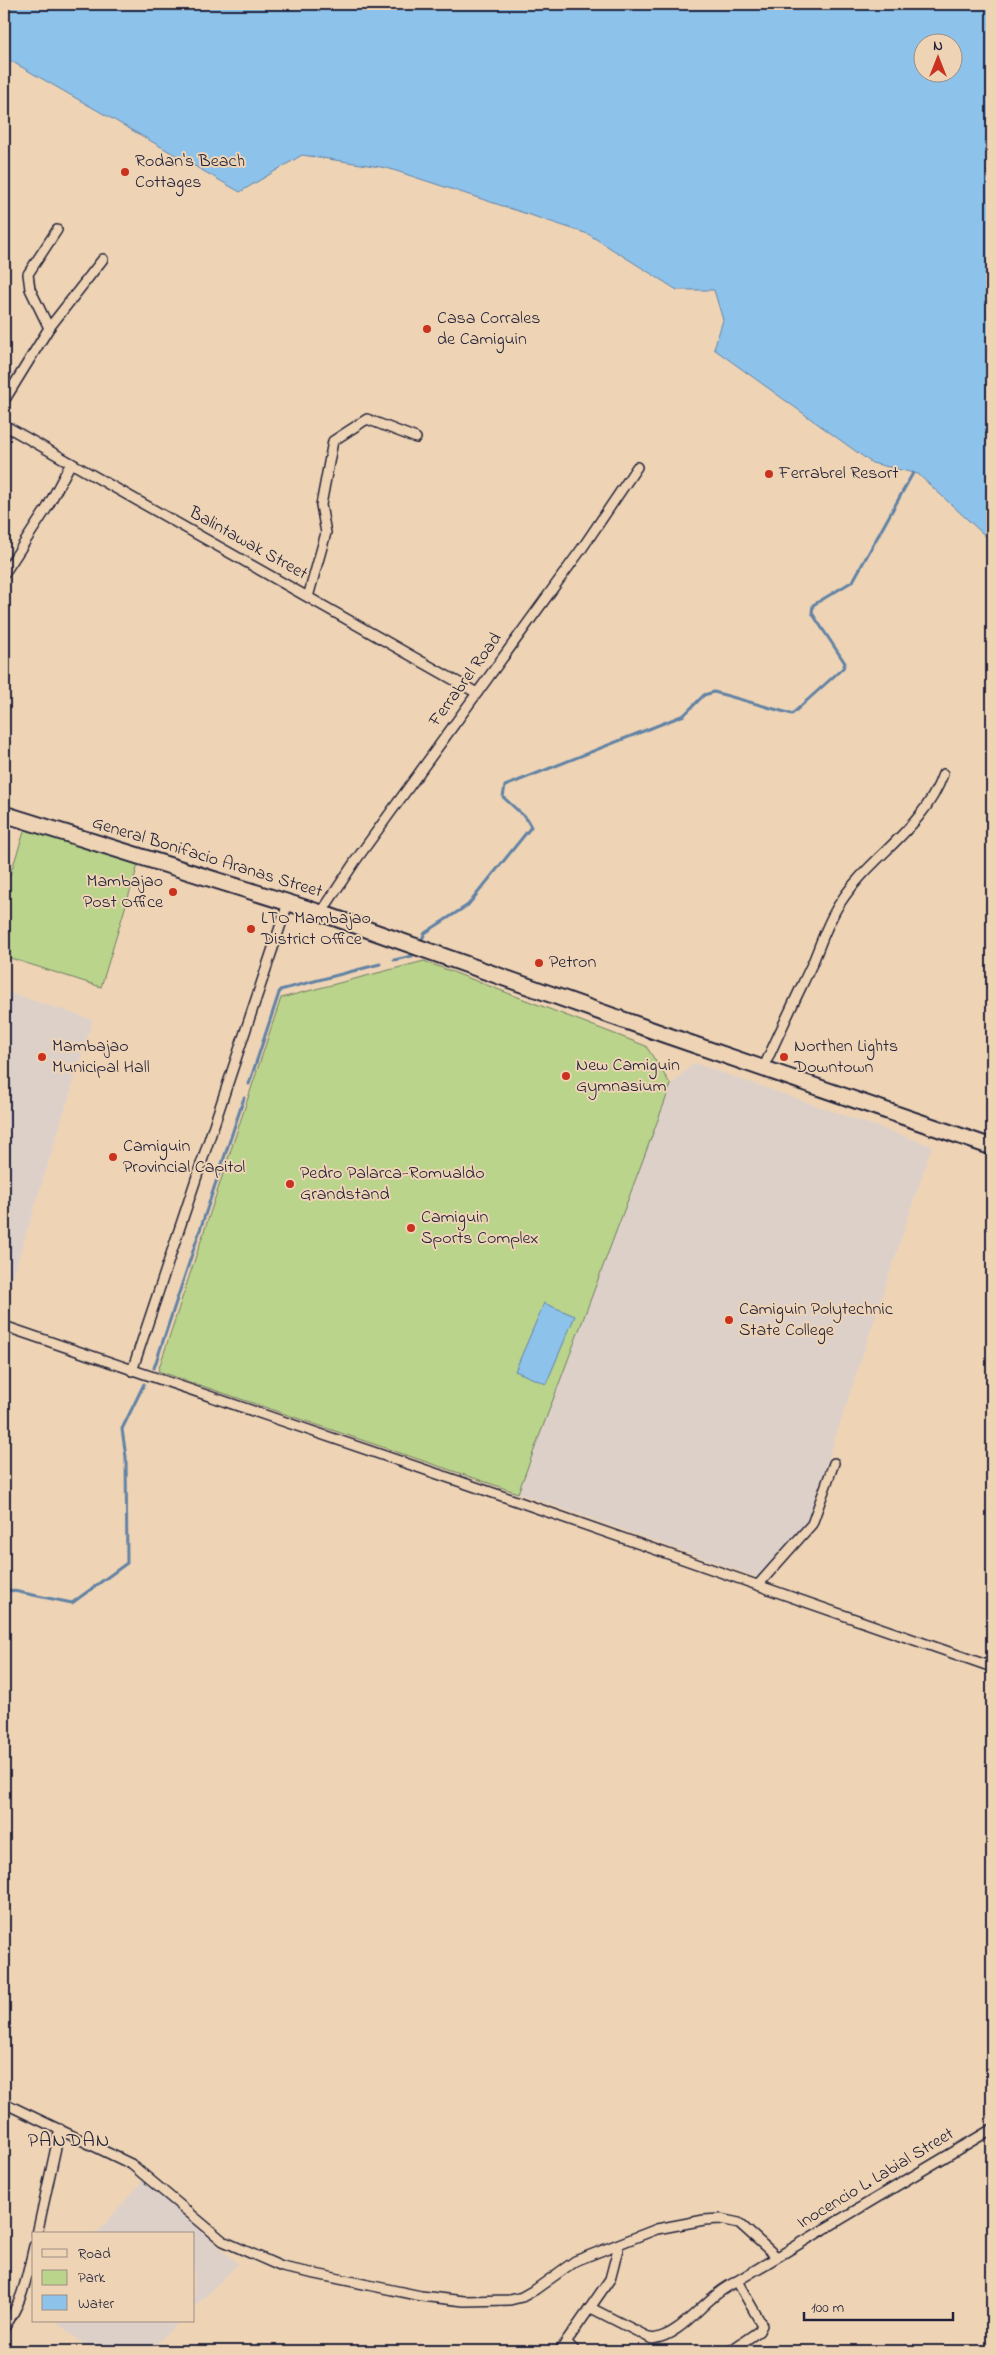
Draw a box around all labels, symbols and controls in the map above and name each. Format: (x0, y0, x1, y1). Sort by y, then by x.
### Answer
north arrow (914, 32, 964, 82)
text: N (933, 36, 943, 57)
place label: Rodan's Beach Cottages (135, 149, 245, 197)
marker: Rodan's Beach Cottages (119, 166, 131, 178)
place label: Casa Corrales de Camiguin (437, 306, 540, 354)
marker: Casa Corrales de Camiguin (421, 323, 433, 335)
place label: Ferrabrel Resort (778, 461, 898, 487)
marker: Ferrabrel Resort (763, 468, 775, 480)
street label: Balintawak Street (183, 500, 312, 587)
street label: Ferrabrel Road (422, 628, 509, 733)
street label: General Bonifacio Aranas Street (89, 811, 325, 905)
place label: Mambajao Post Office (83, 869, 164, 916)
marker: Mambajao Post Office (167, 886, 179, 898)
place label: LTO Mambajao District Office (260, 906, 371, 953)
marker: LTO Mambajao District Office (245, 923, 257, 935)
place label: Petron (549, 950, 596, 976)
marker: Petron (533, 957, 545, 969)
place label: Mambajao Municipal Hall (52, 1034, 150, 1081)
place label: Northen Lights Downtown (793, 1034, 898, 1081)
marker: Mambajao Municipal Hall (36, 1051, 48, 1063)
marker: Northen Lights Downtown (778, 1051, 790, 1063)
place label: New Camiguin Gymnasium (576, 1053, 680, 1100)
marker: New Camiguin Gymnasium (560, 1070, 572, 1082)
place label: Camiguin Provincial Capitol (123, 1134, 245, 1181)
marker: Camiguin Provincial Capitol (107, 1151, 119, 1163)
place label: Pedro Palarca-Romualdo Grandstand (300, 1161, 485, 1208)
marker: Pedro Palarca-Romualdo Grandstand (284, 1178, 296, 1190)
place label: Camiguin Sports Complex (421, 1205, 539, 1252)
marker: Camiguin Sports Complex (405, 1222, 417, 1234)
place label: Camiguin Polytechnic State College (739, 1297, 893, 1345)
marker: Camiguin Polytechnic State College (723, 1314, 735, 1326)
street label: Inocencio L. Labial Street (793, 2122, 959, 2236)
district label: PANDAN (28, 2127, 110, 2156)
legend (32, 2232, 195, 2322)
text: Road (78, 2243, 111, 2265)
text: Park (78, 2267, 106, 2289)
scale bar (804, 2290, 952, 2322)
text: Water (78, 2293, 114, 2315)
text: 100 m (811, 2297, 844, 2319)

